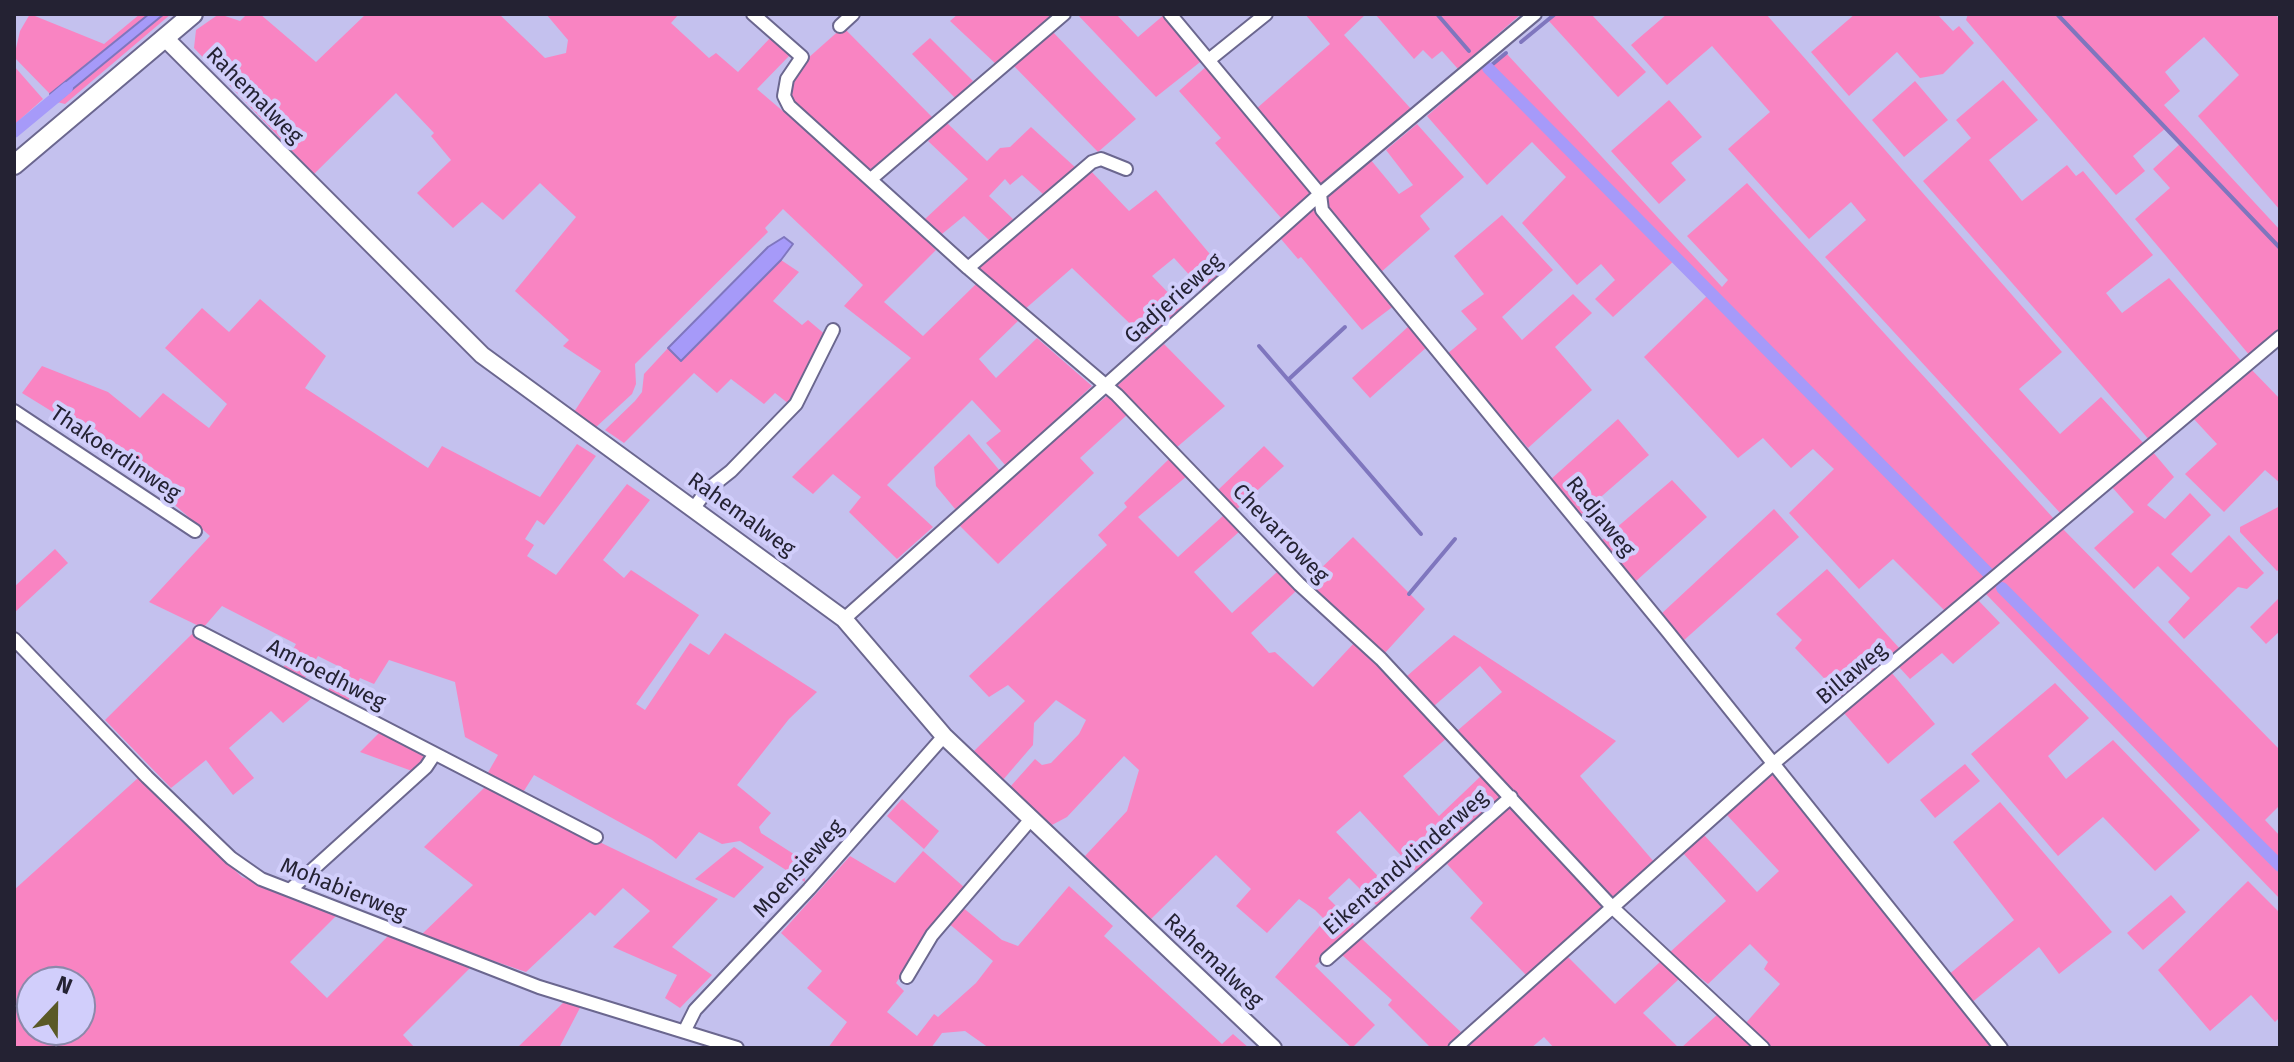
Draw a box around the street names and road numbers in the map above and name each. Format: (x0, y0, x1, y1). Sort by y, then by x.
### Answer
street label: Rahemalweg (200, 42, 308, 150)
street label: Gadjerieweg (1119, 248, 1229, 350)
street label: Thakoerdinweg (45, 401, 185, 507)
street label: Rahemalweg (682, 467, 800, 563)
street label: Radjaweg (1560, 472, 1640, 562)
street label: Chevarroweg (1226, 479, 1334, 589)
street label: Amroedhweg (262, 634, 390, 716)
street label: Billaweg (1812, 637, 1892, 711)
street label: Eikentandvlinderweg (1318, 785, 1494, 941)
street label: Moensieweg (748, 815, 850, 923)
street label: Mohabierweg (276, 853, 410, 927)
street label: Rahemalweg (1158, 908, 1268, 1014)

